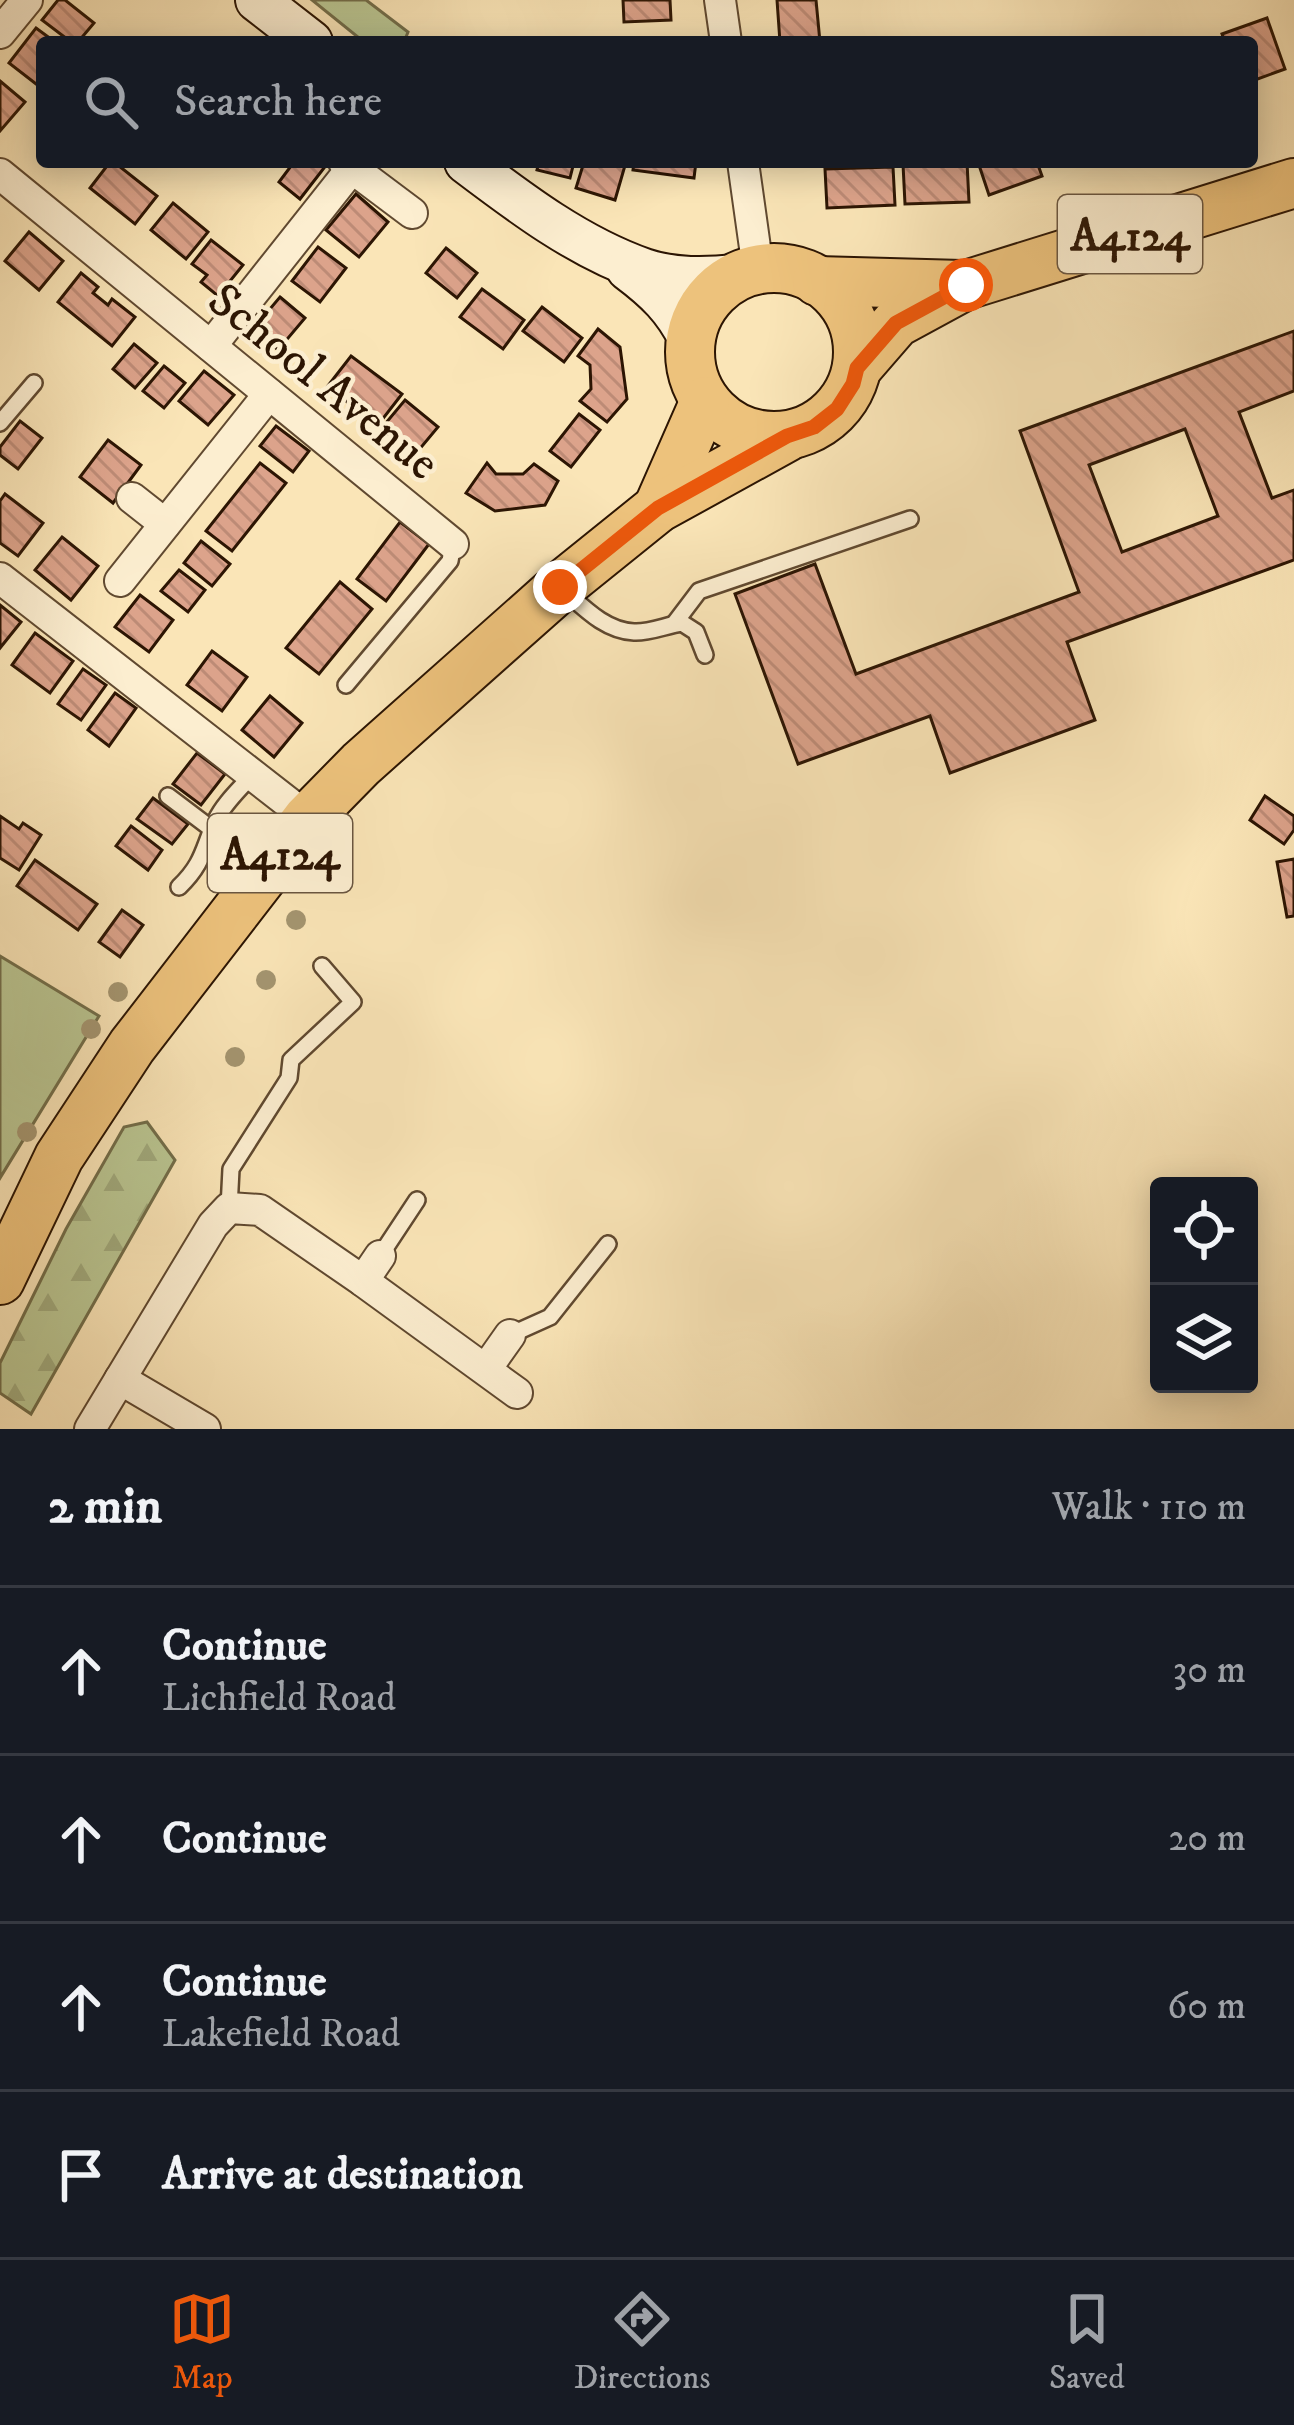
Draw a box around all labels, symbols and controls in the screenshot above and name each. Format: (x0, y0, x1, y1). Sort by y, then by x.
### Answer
search box (36, 36, 1258, 168)
icon: search (78, 69, 144, 135)
text: Search here (174, 74, 382, 130)
road number: A4124 (1058, 195, 1202, 273)
route start (939, 258, 993, 312)
street label: School Avenue (195, 271, 451, 494)
route end (533, 560, 587, 614)
road number: A4124 (208, 814, 352, 892)
map controls (1150, 1177, 1258, 1393)
button: locate (1150, 1177, 1258, 1285)
button: layers (1150, 1285, 1258, 1393)
text: 2 min (48, 1475, 162, 1539)
text: Walk · 110 m (1052, 1483, 1246, 1532)
text: Continue (162, 1618, 327, 1674)
icon: ahead (48, 1638, 114, 1704)
text: 30 m (1173, 1646, 1246, 1695)
text: Lichfield Road (162, 1674, 396, 1723)
icon: ahead (48, 1806, 114, 1872)
text: Continue (162, 1811, 327, 1867)
text: 20 m (1168, 1814, 1246, 1863)
text: Continue (162, 1954, 327, 2010)
icon: ahead (48, 1974, 114, 2040)
text: 60 m (1167, 1982, 1246, 2031)
text: Lakefield Road (162, 2010, 400, 2059)
icon: arrive (48, 2142, 114, 2208)
text: Arrive at destination (162, 2147, 523, 2203)
tab: Map (169, 2286, 235, 2399)
tab: Directions (574, 2286, 710, 2399)
tab: Saved (1049, 2286, 1125, 2399)

